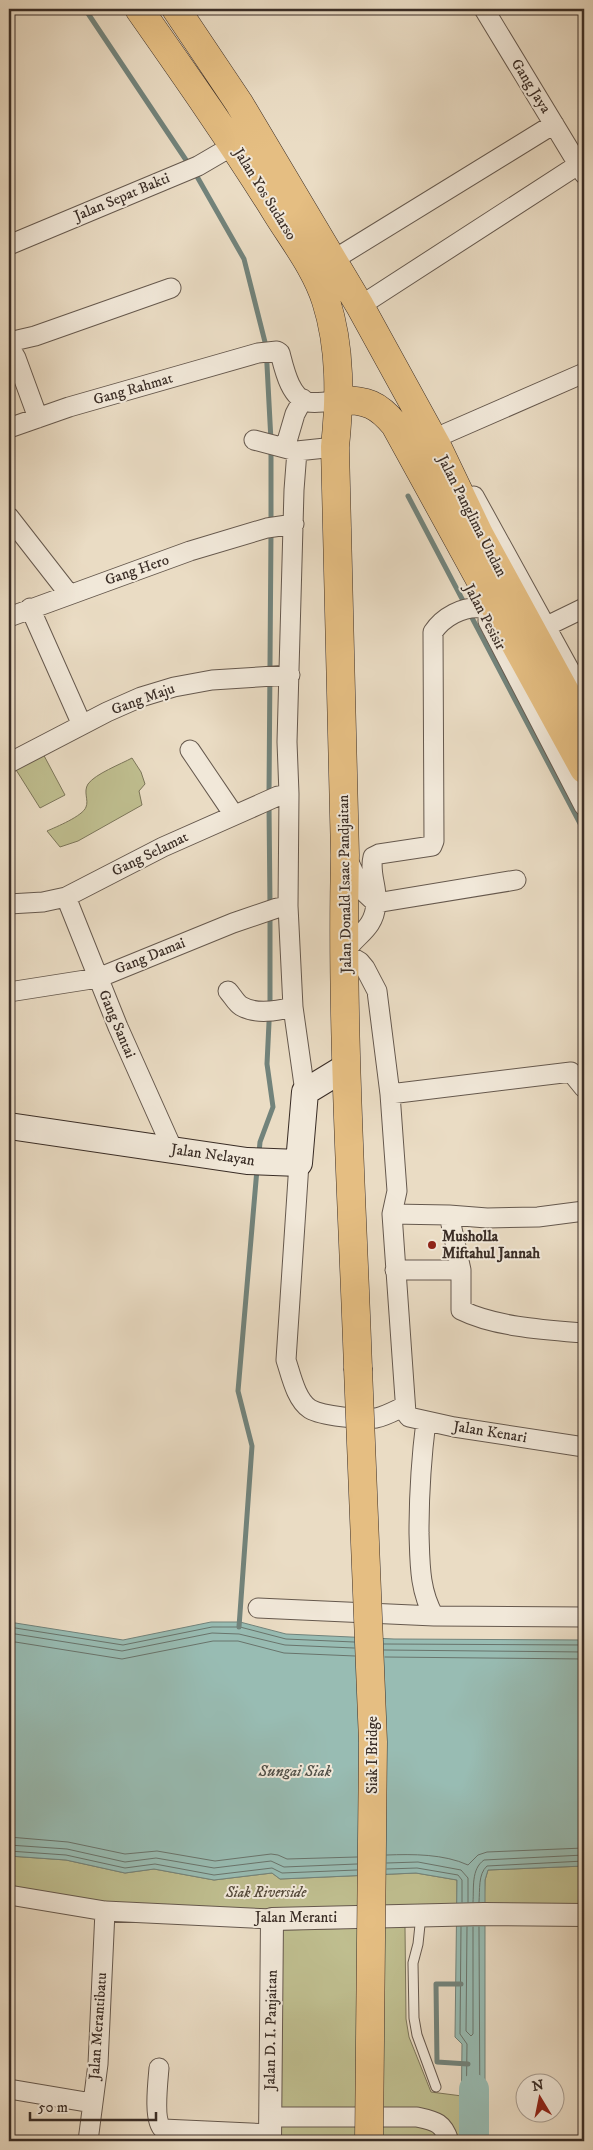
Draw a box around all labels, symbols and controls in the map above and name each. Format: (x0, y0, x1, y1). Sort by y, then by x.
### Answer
street label: Gang Jaya (507, 55, 555, 117)
street label: Jalan Yos Sudarso (228, 143, 301, 243)
street label: Jalan Sepat Bakti (70, 168, 173, 226)
street label: Gang Rahmat (91, 369, 175, 409)
street label: Jalan Panglima Undan (432, 450, 511, 580)
street label: Gang Hero (102, 550, 172, 590)
street label: Jalan Pesisir (459, 579, 510, 654)
street label: Gang Maju (109, 679, 177, 719)
street label: Jalan Donald Isaac Pandjaitan (334, 794, 356, 975)
street label: Gang Selamat (109, 827, 191, 881)
street label: Gang Damai (112, 933, 188, 979)
street label: Gang Santai (94, 987, 140, 1061)
street label: Jalan Nelayan (168, 1139, 256, 1170)
place label: Musholla Miftahul Jannah (442, 1227, 540, 1263)
marker: Musholla Miftahul Jannah (426, 1239, 438, 1251)
street label: Jalan Kenari (450, 1416, 528, 1447)
street label: Siak I Bridge (363, 1716, 382, 1794)
water label: Sungai Siak (258, 1761, 332, 1781)
park label: Siak Riverside (225, 1883, 307, 1902)
street label: Jalan Meranti (253, 1908, 337, 1927)
street label: Jalan D. I. Panjaitan (260, 1969, 282, 2092)
street label: Jalan Merantibatu (85, 1972, 111, 2082)
north arrow (516, 2072, 566, 2122)
text: N (531, 2076, 546, 2096)
scale bar (30, 2090, 156, 2122)
text: 50 m (38, 2098, 68, 2117)

